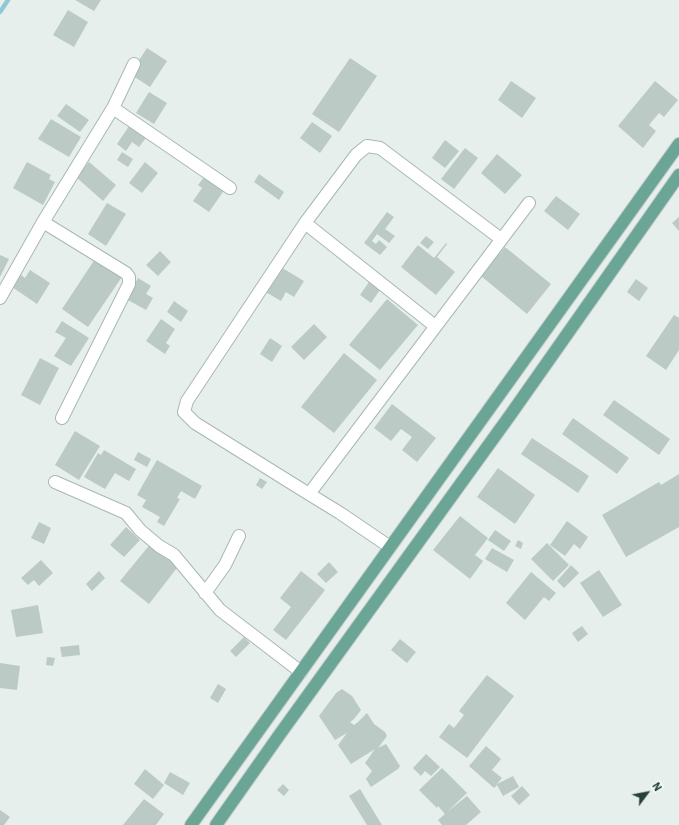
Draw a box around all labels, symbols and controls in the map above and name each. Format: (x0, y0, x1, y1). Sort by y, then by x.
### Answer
north arrow (627, 773, 667, 813)
text: N (649, 780, 665, 794)

